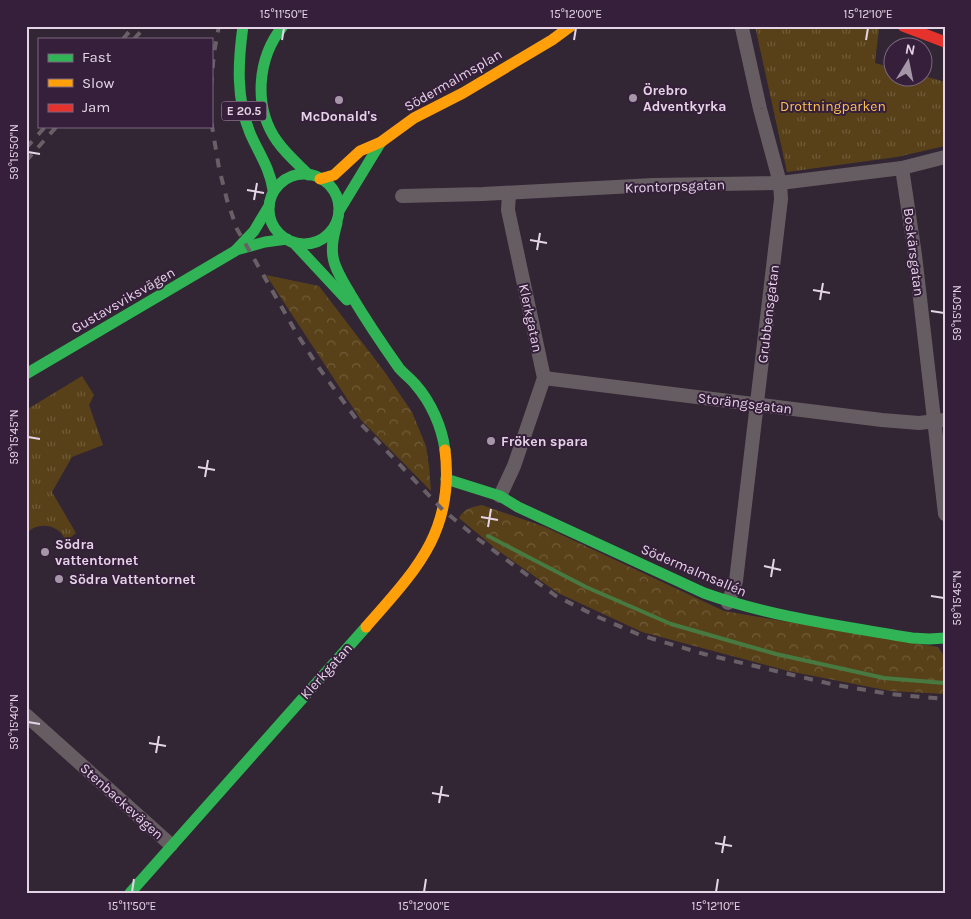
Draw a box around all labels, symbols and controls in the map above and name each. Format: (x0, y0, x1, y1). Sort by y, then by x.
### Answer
text: 15°11'50"E (260, 7, 308, 21)
text: 15°12'00"E (550, 7, 602, 21)
text: 15°12'10"E (844, 7, 892, 21)
legend (38, 38, 212, 128)
north arrow (884, 38, 934, 88)
text: N (904, 40, 917, 59)
street label: Södermalmsplan (401, 46, 505, 115)
text: Fast (82, 48, 112, 66)
text: Slow (82, 74, 114, 92)
place label: Örebro Adventkyrka (643, 82, 726, 115)
marker: Örebro Adventkyrka (627, 92, 639, 104)
marker: McDonald's (333, 94, 345, 106)
text: Jam (82, 98, 110, 116)
park label: Drottningparken (780, 98, 886, 115)
road number: E 20.5 (222, 102, 266, 120)
place label: McDonald's (301, 108, 377, 125)
text: 59°15'50"N (7, 124, 21, 180)
street label: Krontorpsgatan (625, 176, 725, 197)
street label: Boskärsgatan (900, 207, 927, 297)
street label: Gustavsviksvägen (68, 264, 178, 337)
street label: Grubbensgatan (754, 264, 783, 364)
street label: Klerkgatan (515, 282, 546, 354)
text: 59°15'50"N (950, 285, 964, 341)
street label: Storängsgatan (697, 389, 793, 418)
text: 59°15'45"N (7, 409, 21, 465)
place label: Fröken spara (501, 433, 588, 450)
marker: Fröken spara (485, 435, 497, 447)
place label: Södra vattentornet (55, 536, 139, 569)
street label: Södermalmsallén (638, 541, 749, 600)
marker: Södra vattentornet (39, 546, 51, 558)
text: 59°15'45"N (950, 570, 964, 626)
place label: Södra Vattentornet (69, 571, 196, 588)
marker: Södra Vattentornet (53, 573, 65, 585)
street label: Klerkgatan (297, 640, 356, 703)
text: 59°15'40"N (7, 694, 21, 750)
street label: Stenbackevägen (77, 760, 167, 843)
text: 15°11'50"E (108, 899, 156, 913)
text: 15°12'00"E (398, 899, 450, 913)
text: 15°12'10"E (692, 899, 740, 913)

